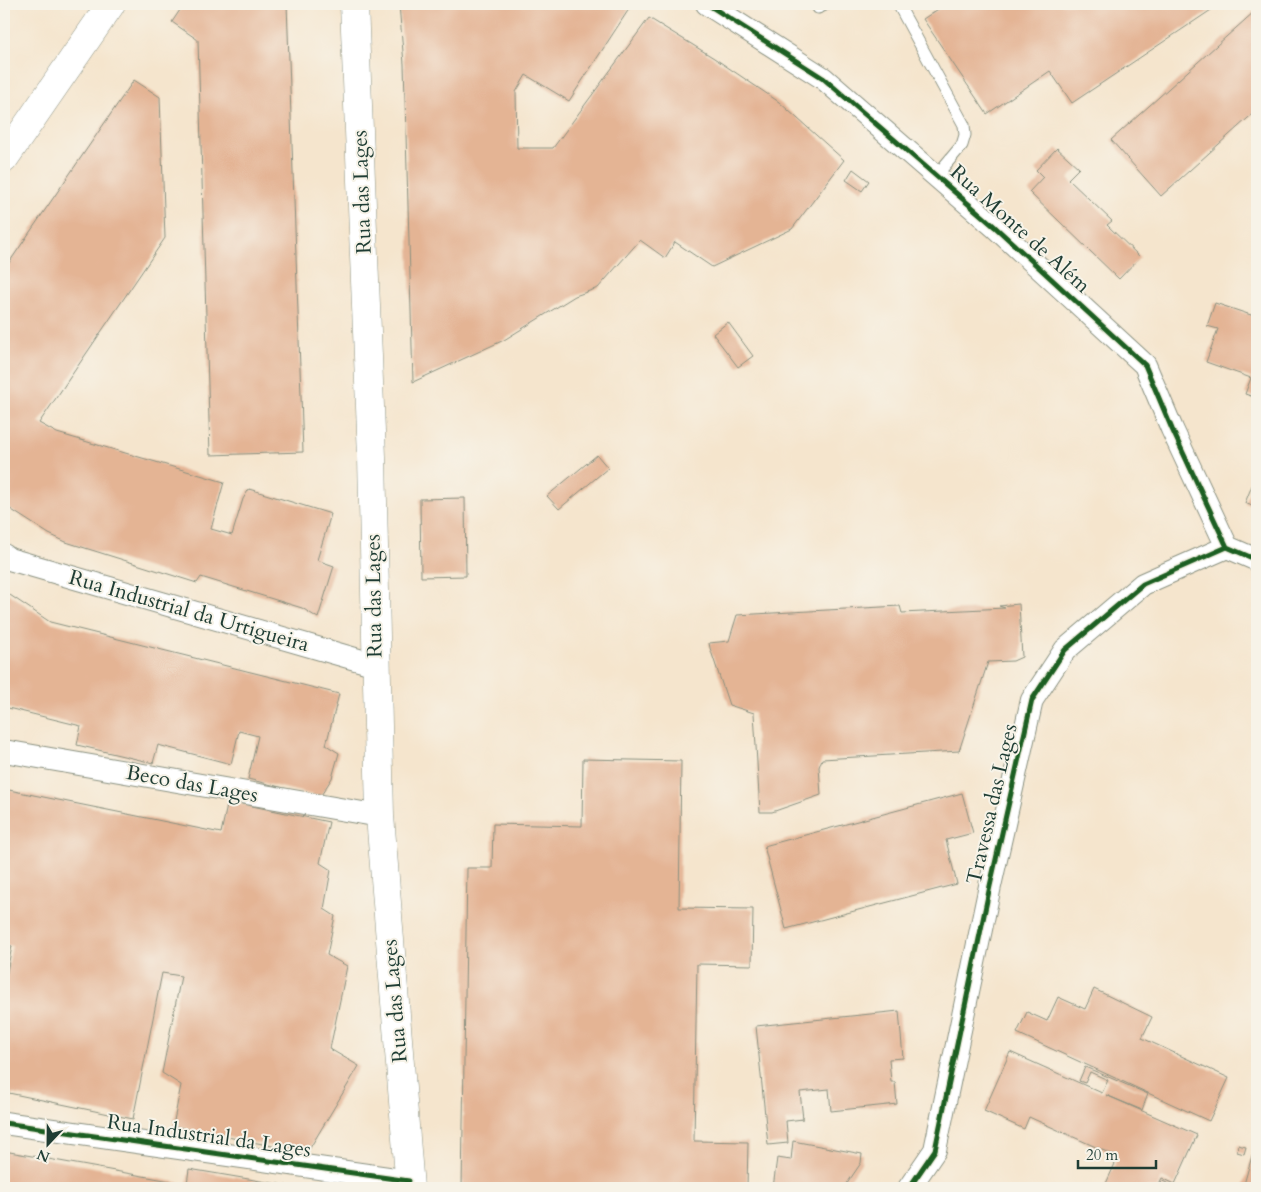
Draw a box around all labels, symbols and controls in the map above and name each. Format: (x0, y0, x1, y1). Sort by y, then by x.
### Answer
street label: Rua das Lages (345, 130, 379, 254)
street label: Rua Monte de Além (944, 158, 1097, 300)
street label: Rua das Lages (358, 534, 390, 658)
street label: Rua Industrial da Urtigueira (66, 563, 312, 659)
street label: Travessa das Lages (959, 721, 1025, 887)
street label: Beco das Lages (124, 758, 260, 810)
street label: Rua das Lages (375, 938, 415, 1064)
street label: Rua Industrial da Lages (105, 1107, 313, 1165)
north arrow (22, 1120, 72, 1170)
scale bar (1078, 1137, 1156, 1169)
text: N (34, 1145, 53, 1167)
text: 20 m (1086, 1145, 1118, 1165)

